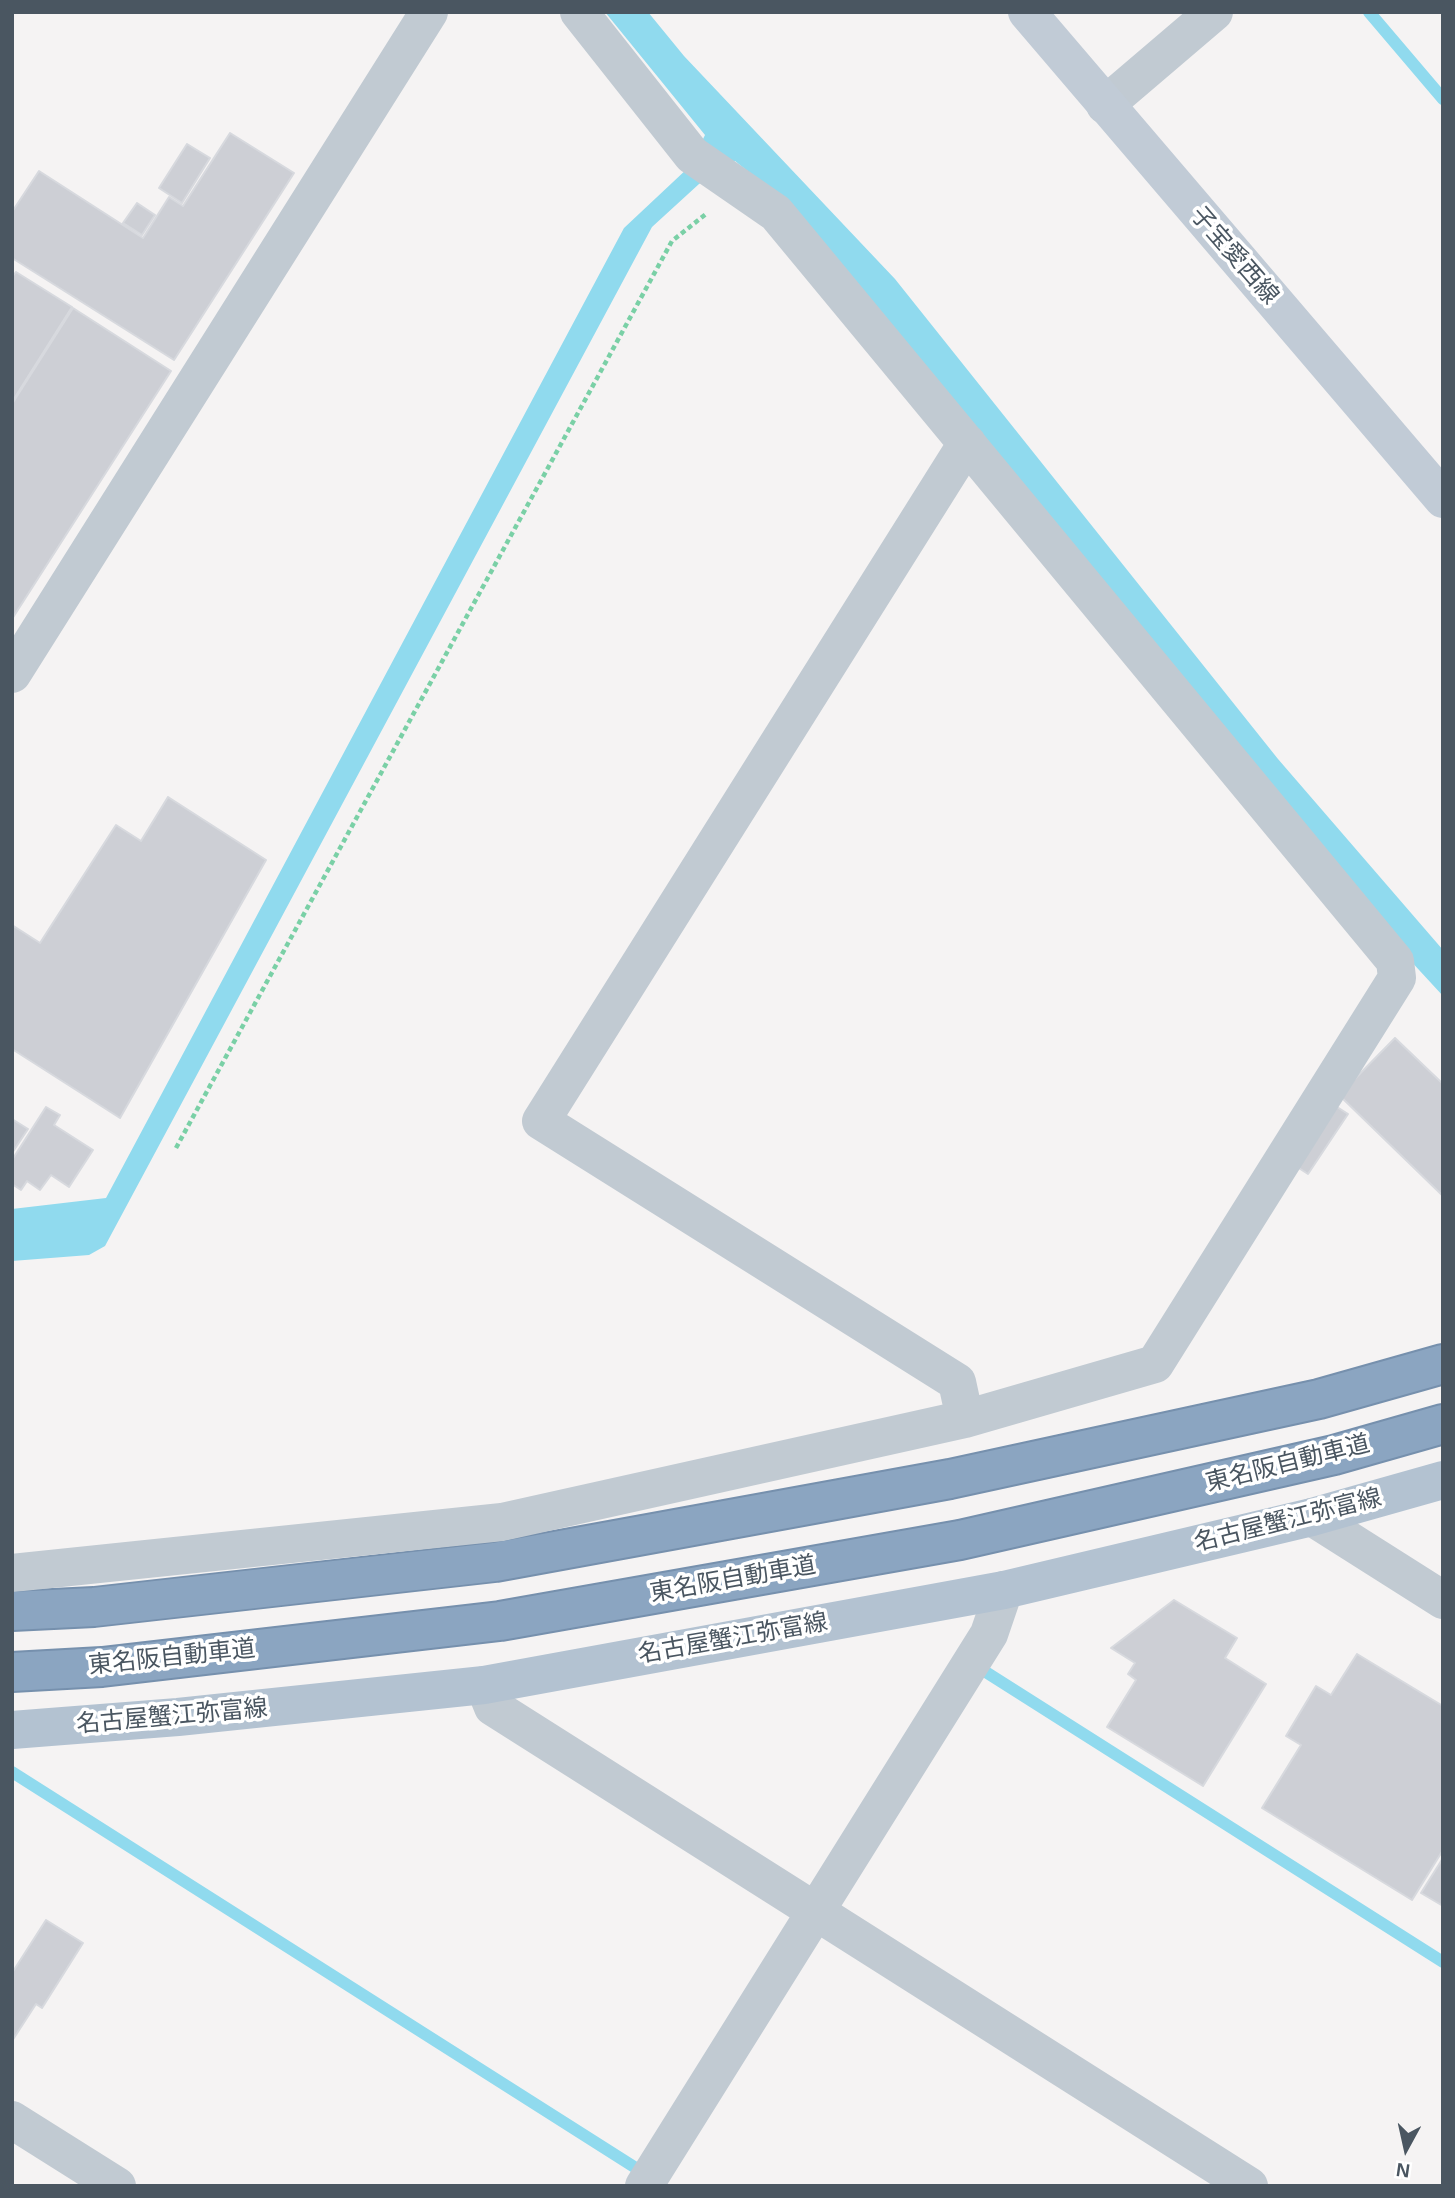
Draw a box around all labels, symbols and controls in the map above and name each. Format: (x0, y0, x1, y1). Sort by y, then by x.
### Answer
street label: 子宝愛西線 (1184, 201, 1284, 311)
street label: 東名阪自動車道 (1203, 1430, 1373, 1498)
street label: 名古屋蟹江弥富線 (1191, 1484, 1385, 1558)
street label: 東名阪自動車道 (648, 1551, 818, 1609)
street label: 名古屋蟹江弥富線 (636, 1608, 830, 1670)
street label: 東名阪自動車道 (87, 1635, 257, 1681)
street label: 名古屋蟹江弥富線 (75, 1694, 269, 1740)
north arrow (1371, 2114, 1441, 2184)
text: N (1395, 2159, 1411, 2182)

